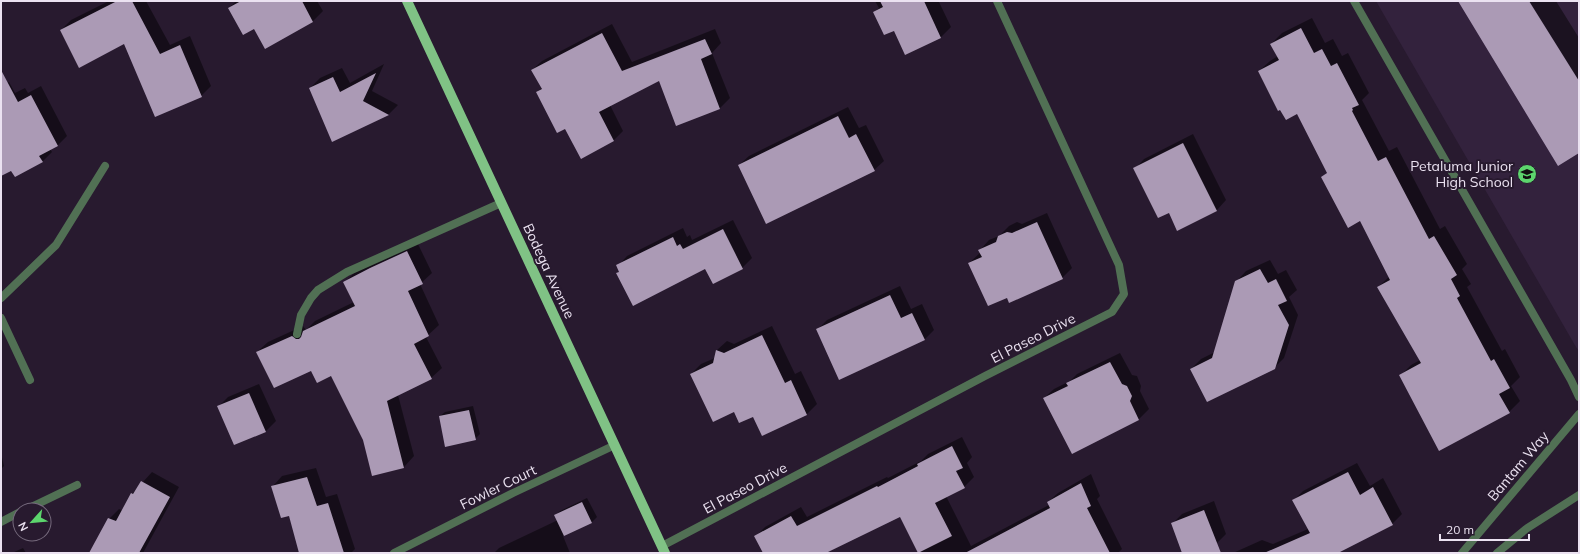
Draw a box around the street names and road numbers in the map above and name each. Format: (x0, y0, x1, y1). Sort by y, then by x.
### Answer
street label: Bodega Avenue (519, 221, 579, 321)
street label: El Paseo Drive (988, 309, 1078, 367)
street label: Bantam Way (1483, 427, 1553, 505)
street label: El Paseo Drive (700, 458, 790, 518)
street label: Fowler Court (457, 461, 539, 513)

